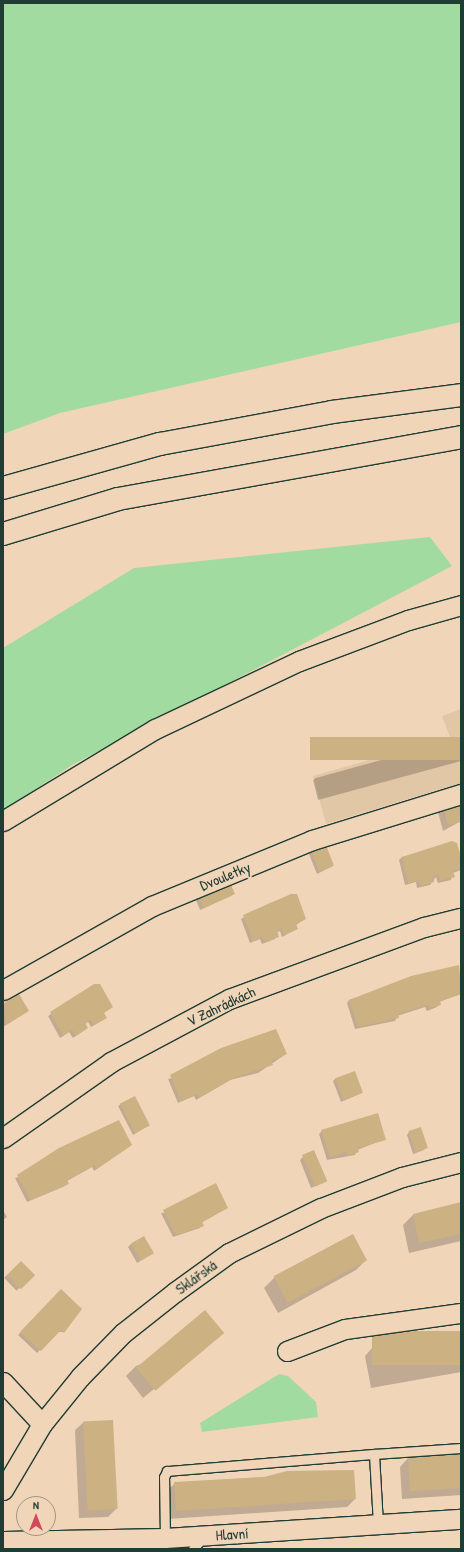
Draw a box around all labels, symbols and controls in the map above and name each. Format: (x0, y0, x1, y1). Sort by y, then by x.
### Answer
street label: Dvouletky (197, 858, 253, 894)
street label: V Zahrádkách (184, 982, 258, 1030)
street label: Sklářská (172, 1256, 220, 1298)
north arrow (16, 1496, 56, 1536)
text: N (33, 1498, 39, 1512)
street label: Hlavní (215, 1524, 249, 1544)

